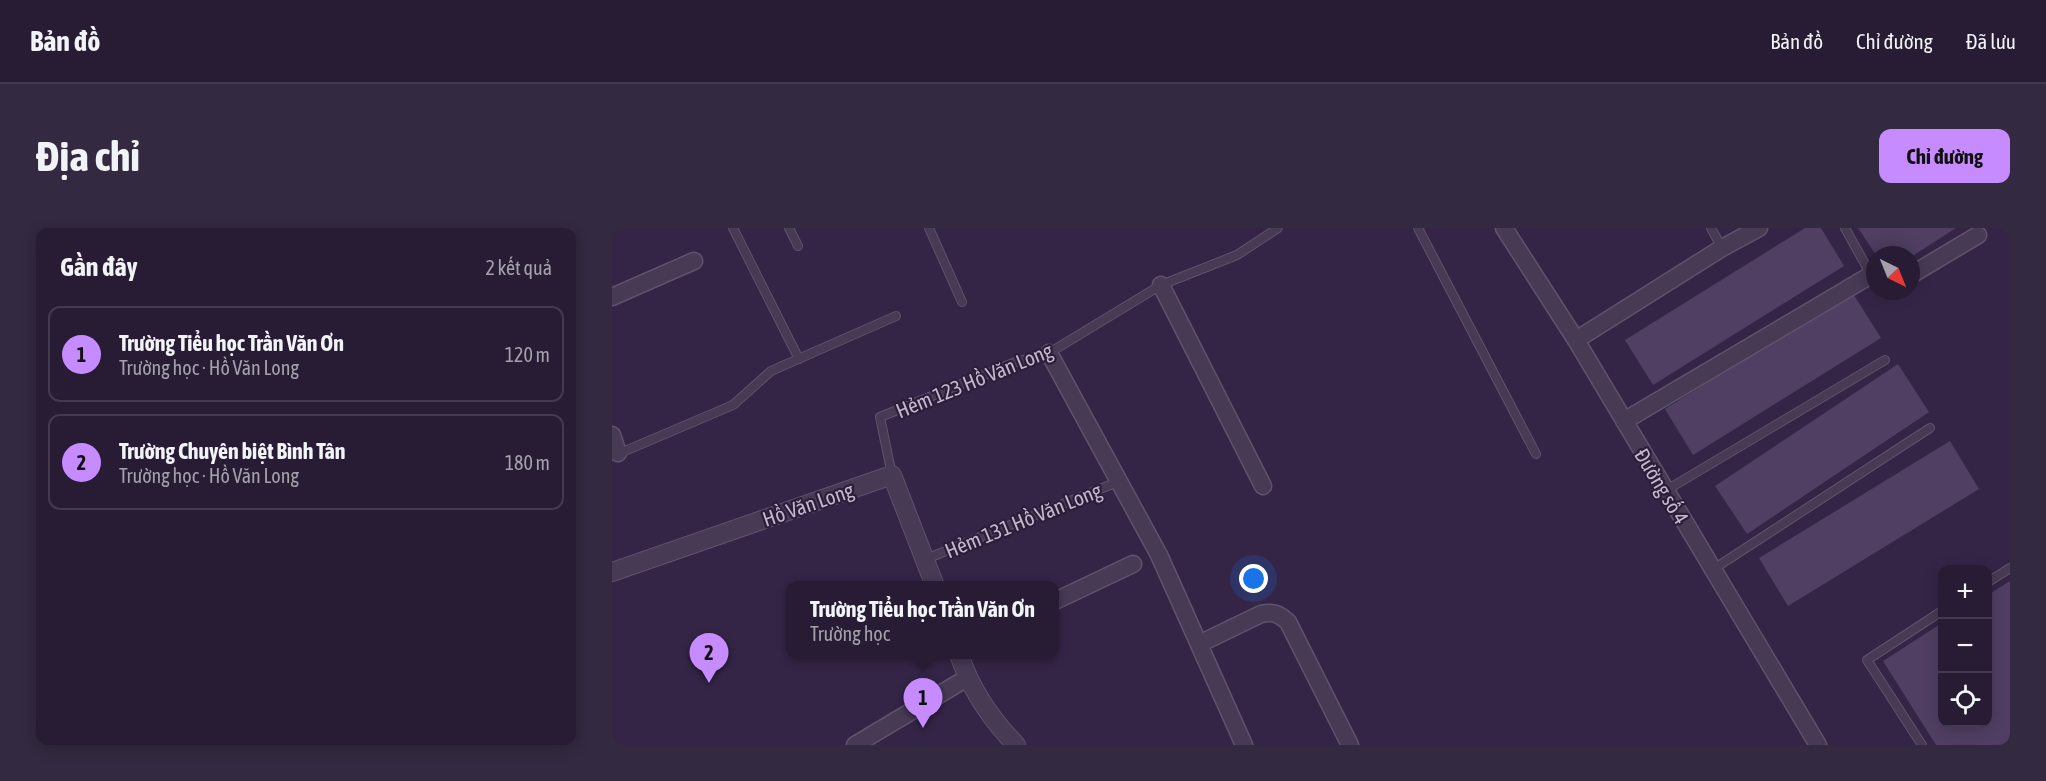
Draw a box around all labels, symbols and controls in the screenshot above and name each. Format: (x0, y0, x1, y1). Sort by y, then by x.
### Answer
text: Bản đồ (30, 25, 100, 57)
text: Bản đồ (1770, 29, 1823, 53)
text: Chỉ đường (1856, 29, 1933, 53)
text: Đã lưu (1966, 29, 2016, 53)
button: Chỉ đường (1879, 129, 2010, 183)
text: Địa chỉ (36, 132, 140, 180)
north arrow (1866, 246, 1920, 300)
text: Gần đây (60, 252, 137, 282)
text: 2 kết quả (485, 256, 552, 279)
text: Trường Tiểu học Trần Văn Ơn (119, 330, 344, 356)
street label: Hẻm 123 Hồ Văn Long (892, 338, 1056, 422)
text: 1 (77, 343, 86, 366)
text: 120 m (505, 343, 550, 366)
text: Trường học · Hồ Văn Long (119, 356, 299, 379)
text: Trường Chuyên biệt Bình Tân (119, 438, 345, 464)
street label: Đường số 4 (1630, 444, 1694, 528)
text: 2 (77, 451, 86, 474)
text: 180 m (505, 451, 550, 474)
text: Trường học · Hồ Văn Long (119, 464, 299, 487)
street label: Hồ Văn Long (759, 477, 857, 531)
street label: Hẻm 131 Hồ Văn Long (941, 478, 1105, 562)
your location (1239, 564, 1268, 593)
map controls (1938, 565, 1992, 727)
button: + (1938, 565, 1992, 619)
popup (786, 581, 1059, 659)
text: Trường Tiểu học Trần Văn Ơn (810, 596, 1035, 622)
button: − (1938, 619, 1992, 673)
text: Trường học (810, 622, 890, 645)
pin: 2 (690, 634, 728, 683)
button: locate (1938, 673, 1992, 727)
pin: 1 (904, 678, 942, 728)

